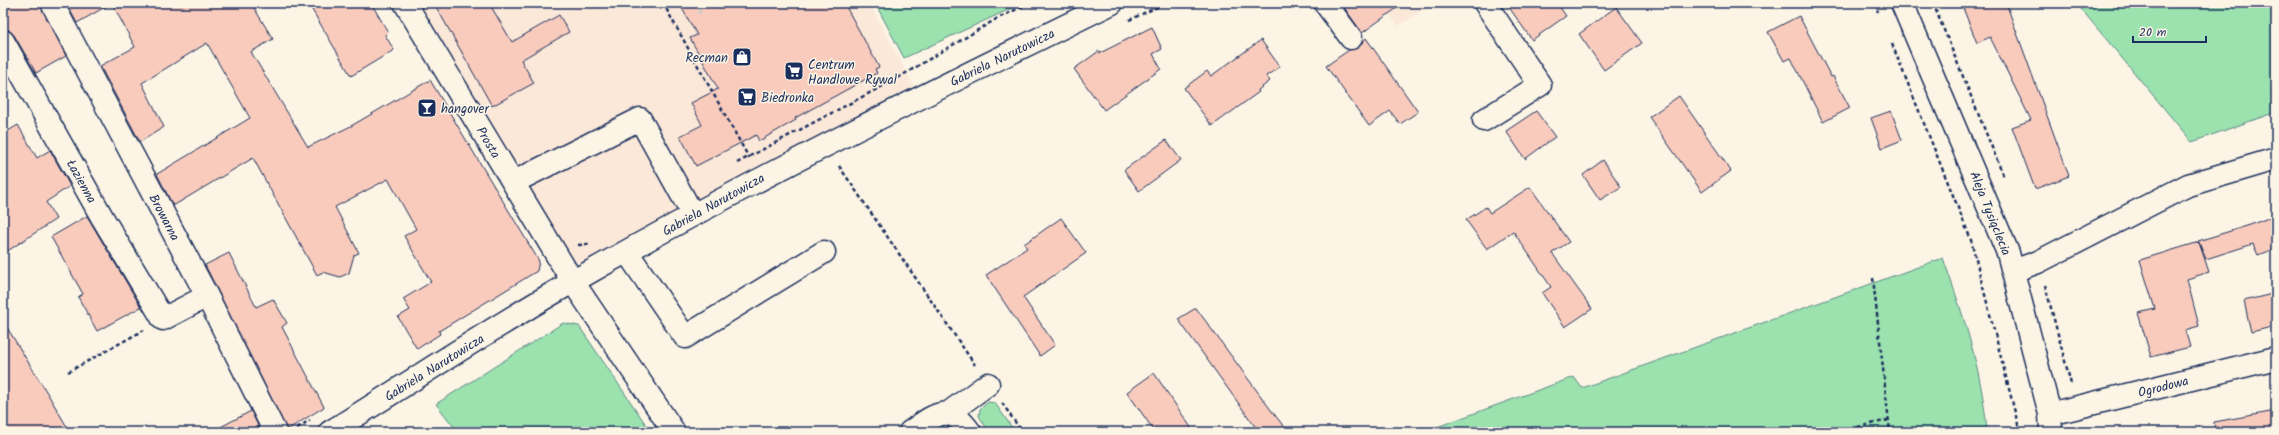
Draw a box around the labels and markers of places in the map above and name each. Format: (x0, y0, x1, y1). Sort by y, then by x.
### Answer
shop icon: Recman (731, 46, 753, 68)
place label: Recman (685, 48, 728, 69)
place label: Centrum Handlowe Rywal (808, 55, 897, 91)
supermarket icon: Centrum Handlowe Rywal (783, 60, 805, 82)
supermarket icon: Biedronka (736, 86, 758, 108)
place label: Biedronka (761, 88, 814, 109)
bar icon: hangover (416, 97, 438, 119)
place label: hangover (441, 99, 489, 120)

